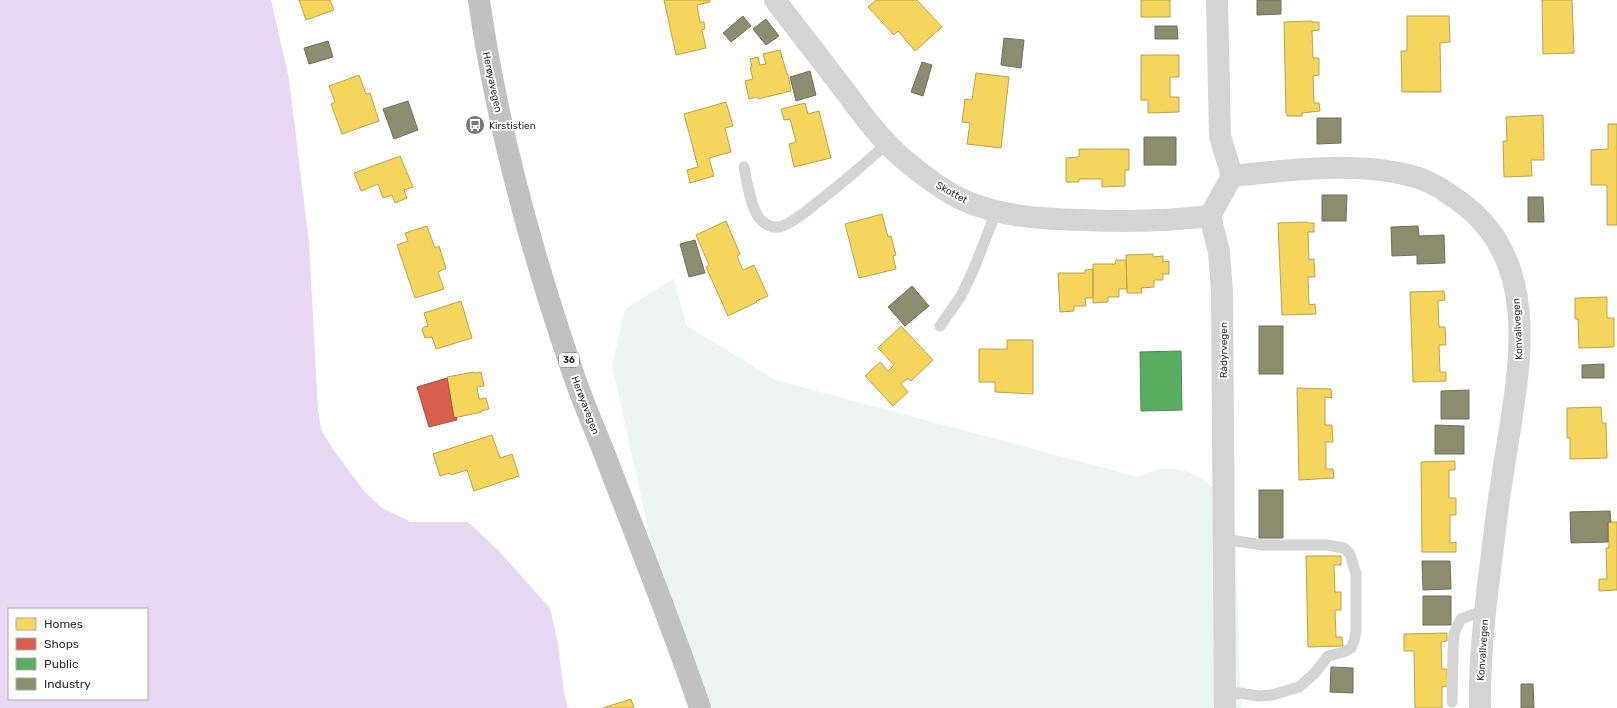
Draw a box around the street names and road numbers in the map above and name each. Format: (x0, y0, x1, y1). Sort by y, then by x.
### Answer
street label: Herøyavegen (480, 51, 504, 113)
street label: Skottet (934, 179, 969, 206)
street label: Konvallvegen (1510, 298, 1526, 360)
street label: Rådyrvegen (1218, 322, 1230, 378)
road number: 36 (559, 353, 579, 367)
street label: Herøyavegen (568, 375, 602, 436)
street label: Konvallvegen (1475, 619, 1491, 681)

